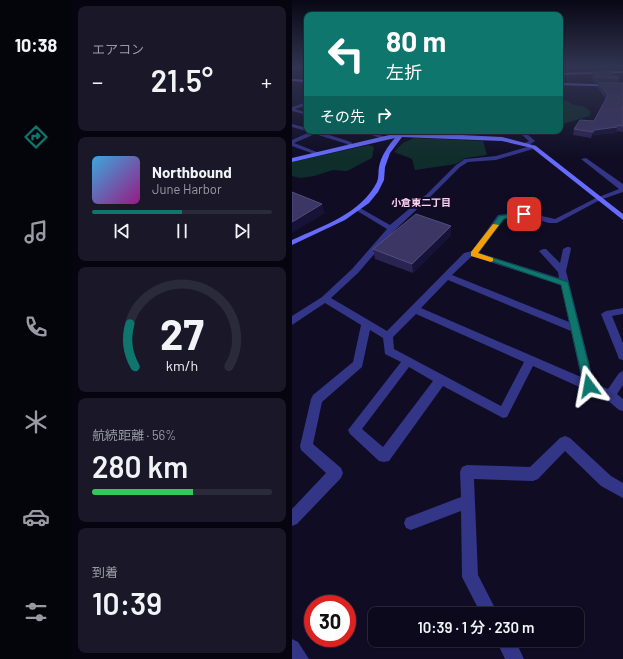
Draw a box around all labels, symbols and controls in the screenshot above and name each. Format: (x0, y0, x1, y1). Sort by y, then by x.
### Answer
text: 80 m (386, 24, 446, 58)
icon: left (320, 28, 372, 80)
text: 10:38 (15, 34, 57, 56)
text: エアコン (92, 41, 144, 57)
text: 左折 (386, 61, 422, 83)
text: 21.5° (151, 62, 213, 98)
text: − (92, 68, 103, 94)
text: + (261, 68, 272, 94)
icon: right (373, 104, 395, 126)
text: その先 (320, 107, 365, 125)
icon: directions (22, 123, 50, 151)
text: Northbound (152, 163, 232, 181)
text: June Harbor (152, 181, 222, 197)
district label: 小倉東二丁目 (391, 196, 451, 208)
pin (507, 197, 541, 231)
icon: arrive (513, 203, 535, 225)
icon: music (22, 218, 50, 246)
icon: previous (111, 220, 133, 242)
icon: pause (171, 220, 193, 242)
icon: next (231, 220, 253, 242)
text: 27 (160, 308, 204, 358)
icon: phone (22, 313, 50, 341)
text: km/h (166, 357, 198, 374)
position arrow (568, 365, 610, 407)
icon: climate (22, 408, 50, 436)
text: 航続距離 · 56% (92, 427, 176, 443)
text: 280 km (92, 448, 188, 484)
icon: car (22, 503, 50, 531)
text: 到着 (92, 564, 118, 580)
text: 10:39 (92, 585, 162, 621)
speed limit sign: 30 (304, 595, 356, 647)
icon: filters (22, 598, 50, 626)
text: 10:39 · 1 分 · 230 m (417, 618, 535, 636)

